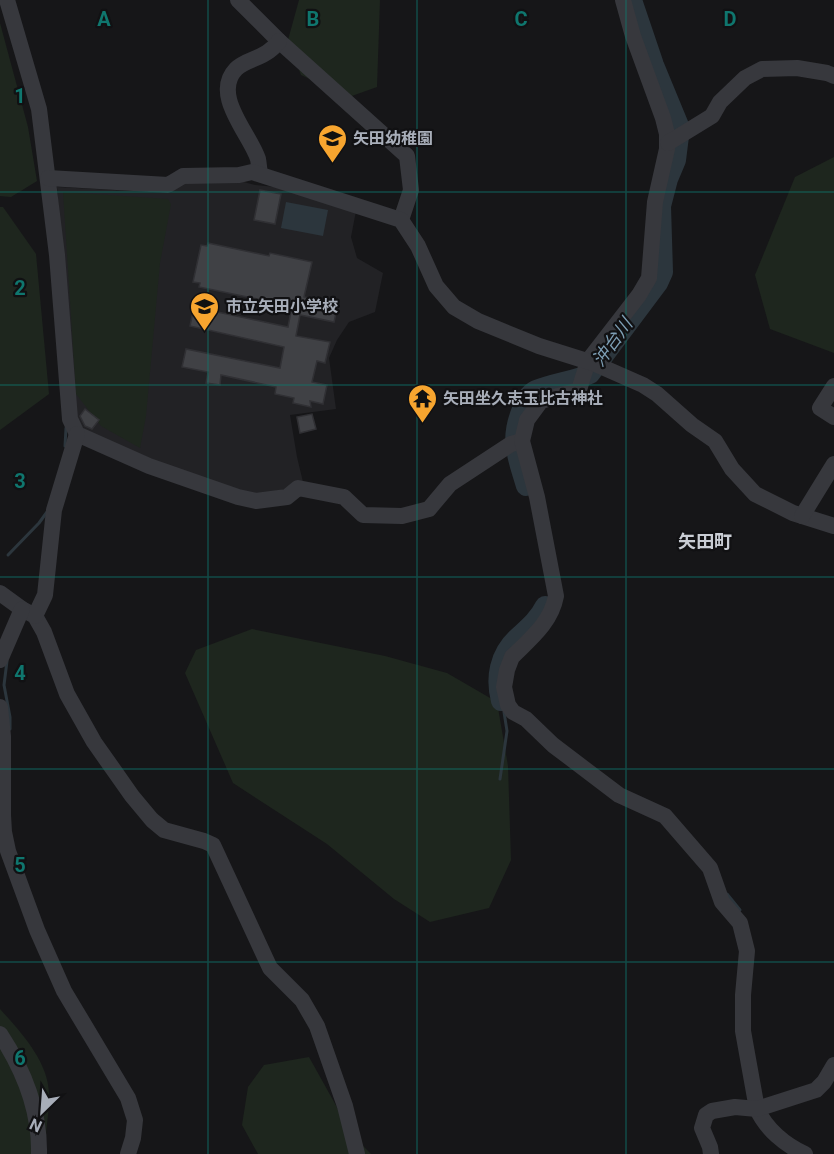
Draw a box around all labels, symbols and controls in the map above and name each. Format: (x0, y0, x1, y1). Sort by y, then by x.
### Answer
text: A (97, 7, 111, 31)
text: B (307, 7, 319, 31)
text: C (514, 7, 528, 31)
text: D (724, 7, 737, 31)
text: 1 (14, 84, 26, 108)
school or university icon: 矢田幼稚園 (316, 122, 348, 164)
place label: 矢田幼稚園 (353, 129, 433, 148)
text: 2 (14, 276, 26, 300)
school or university icon: 市立矢田小学校 (189, 290, 221, 332)
place label: 市立矢田小学校 (226, 297, 338, 316)
water label: 沖台川 (588, 312, 638, 370)
temple icon: 矢田坐久志玉比古神社 (406, 382, 438, 424)
place label: 矢田坐久志玉比古神社 (443, 389, 603, 408)
text: 3 (14, 469, 26, 493)
district label: 矢田町 (678, 531, 732, 552)
text: 4 (14, 661, 26, 685)
text: 5 (14, 853, 26, 877)
text: 6 (14, 1046, 26, 1070)
north arrow (12, 1082, 72, 1142)
text: N (27, 1114, 45, 1136)

